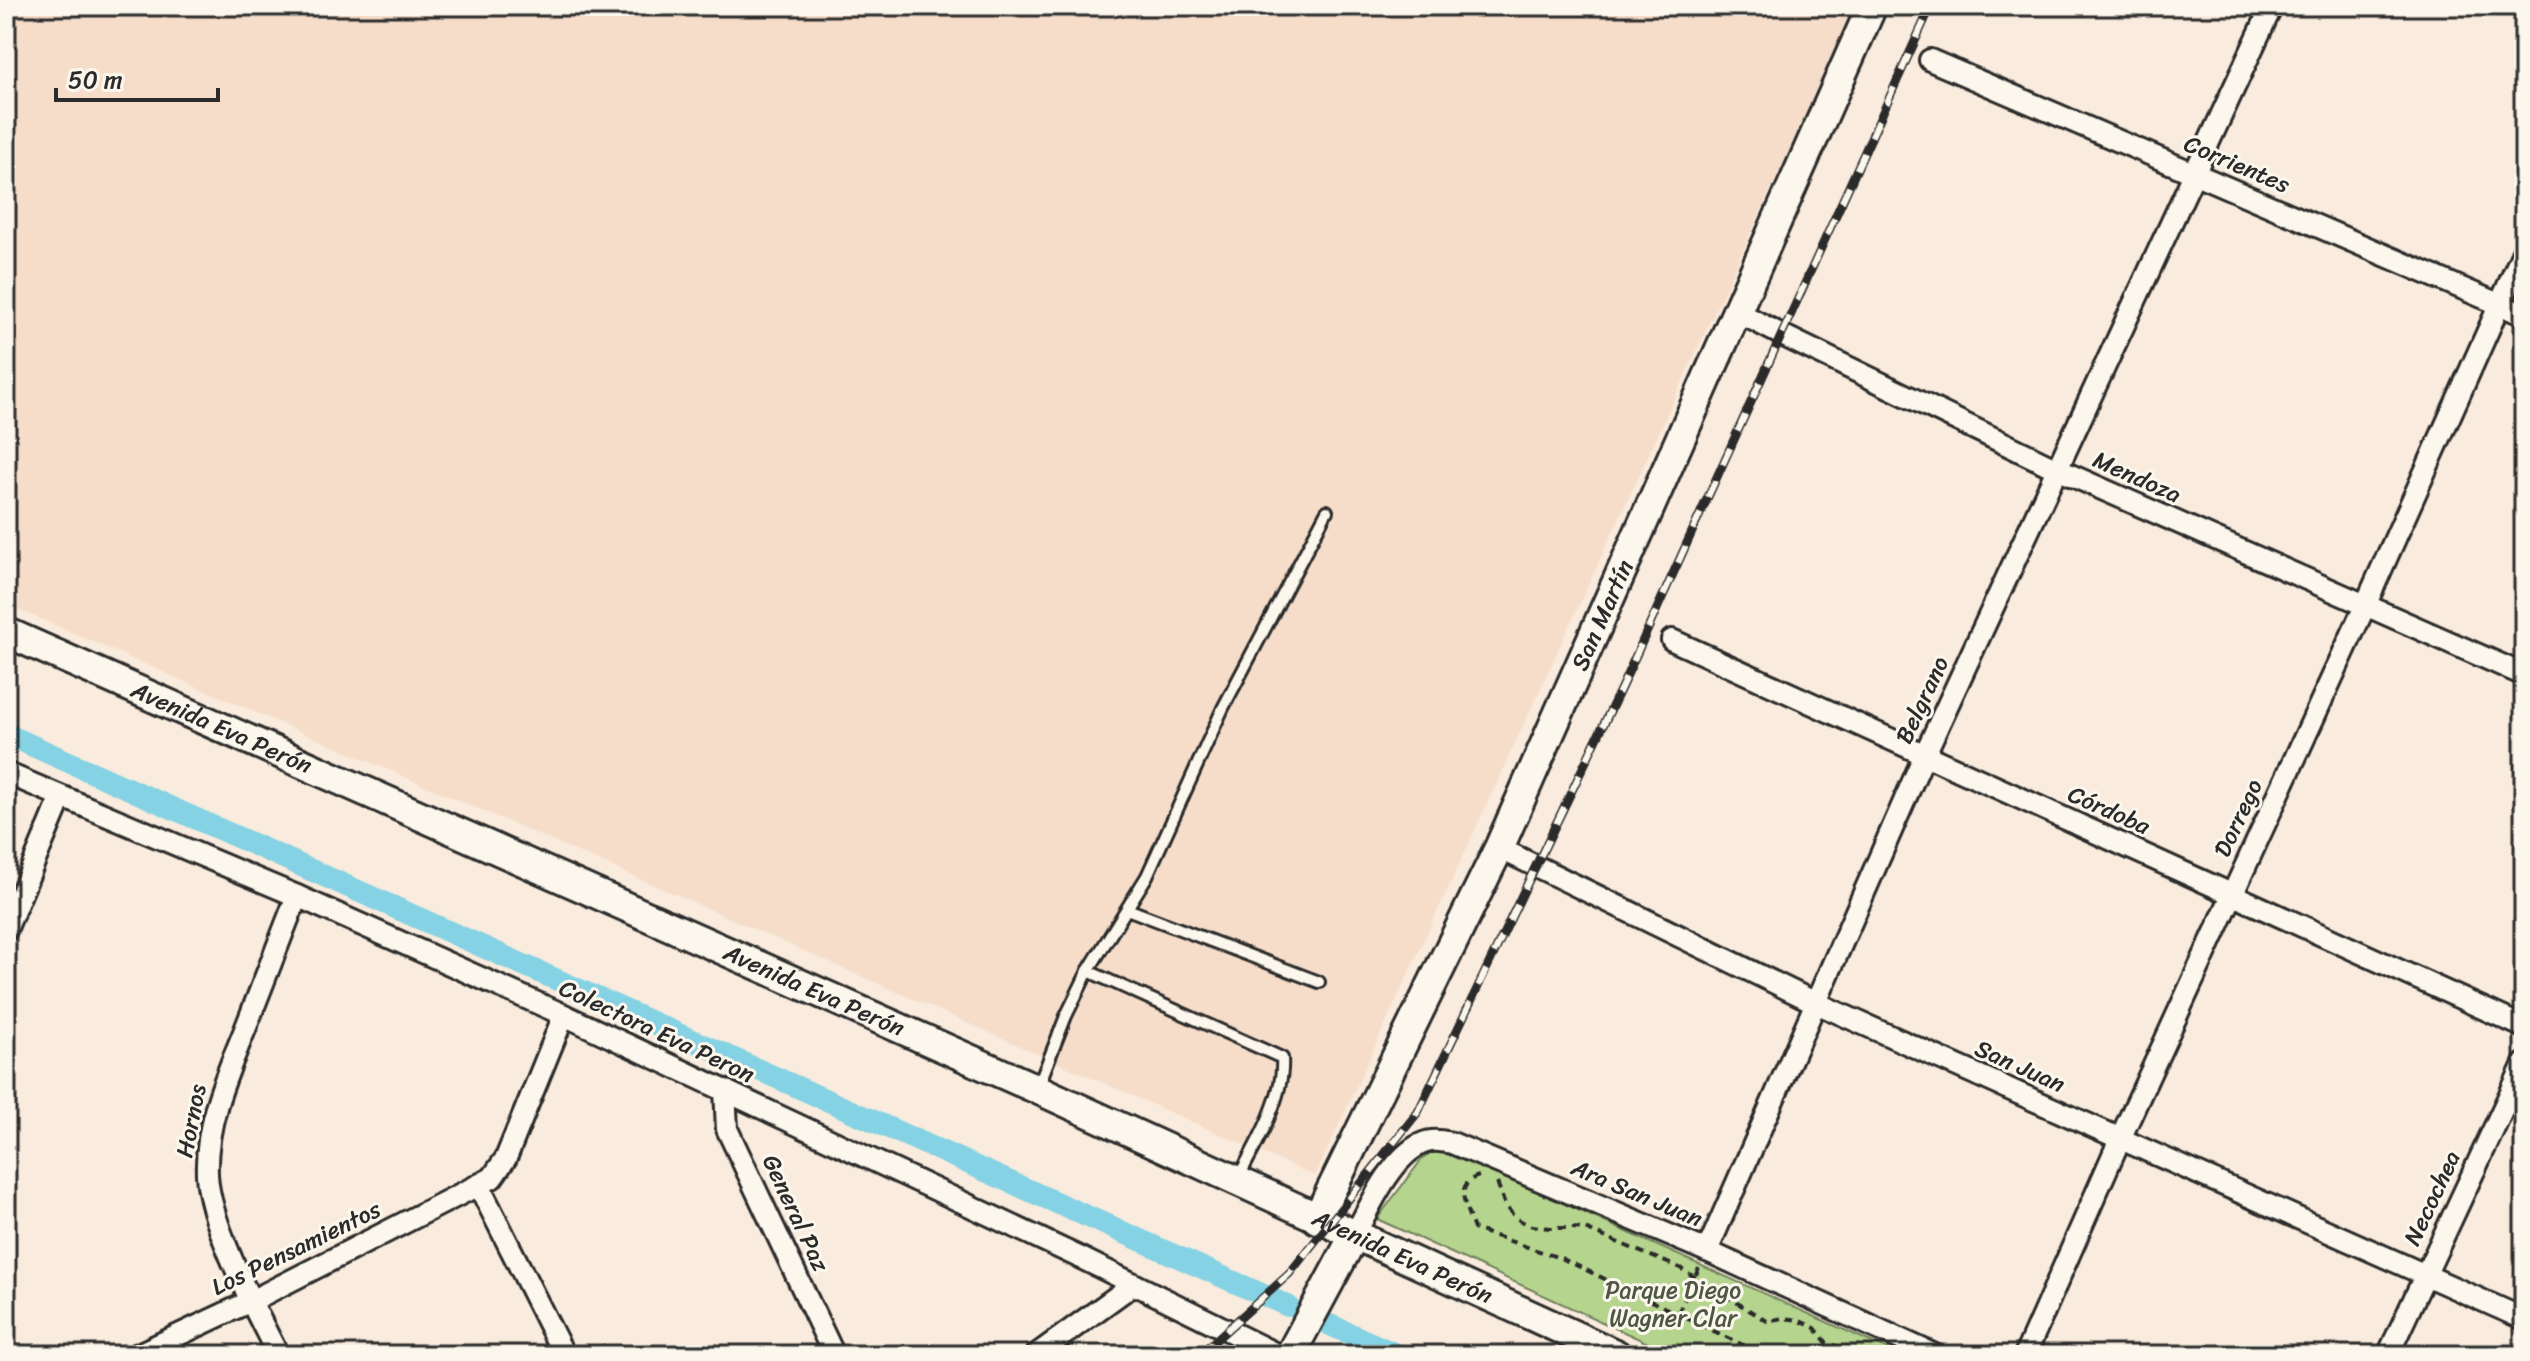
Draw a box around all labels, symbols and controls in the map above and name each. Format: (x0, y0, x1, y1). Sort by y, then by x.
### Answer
scale bar (56, 52, 218, 102)
text: 50 m (68, 59, 123, 101)
street label: Corrientes (2177, 123, 2297, 205)
street label: Mendoza (2086, 439, 2188, 515)
street label: San Martín (1559, 553, 1645, 678)
street label: Belgrano (1883, 649, 1961, 751)
street label: Avenida Eva Perón (123, 669, 319, 786)
street label: Dorrego (2202, 772, 2275, 864)
street label: Córdoba (2061, 773, 2158, 847)
street label: Avenida Eva Perón (716, 931, 912, 1049)
street label: Colectora Eva Peron (552, 967, 762, 1095)
street label: San Juan (1968, 1027, 2072, 1105)
street label: Hornos (163, 1081, 219, 1161)
street label: Necochea (2392, 1143, 2472, 1253)
street label: Ara San Juan (1564, 1146, 1709, 1240)
street label: General Paz (750, 1147, 842, 1279)
street label: Los Pensamientos (204, 1188, 389, 1307)
street label: Avenida Eva Perón (1305, 1197, 1500, 1316)
park label: Parque Diego Wagner Clar (1605, 1269, 1741, 1339)

